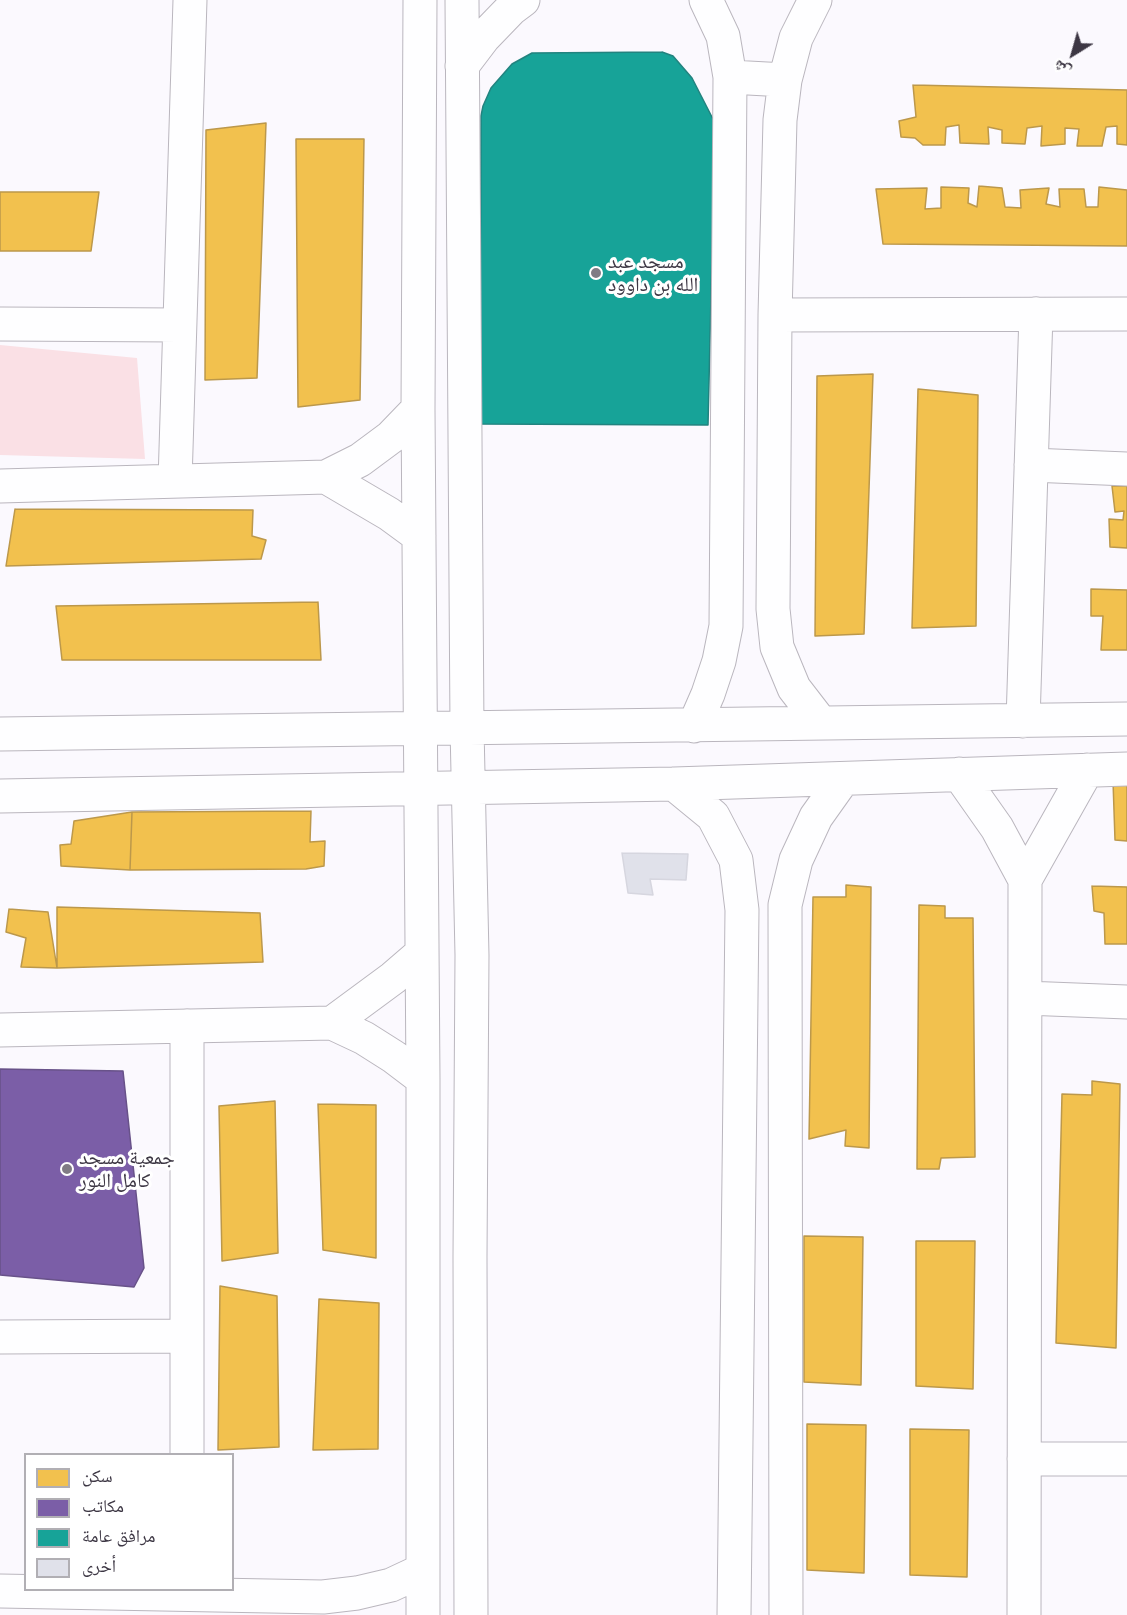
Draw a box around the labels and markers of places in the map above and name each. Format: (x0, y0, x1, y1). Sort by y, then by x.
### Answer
place label: مسجد عبد الله بن داوود (608, 250, 698, 297)
marker: مسجد عبد الله بن داوود (589, 266, 603, 280)
place label: جمعية مسجد كامل النور (79, 1146, 175, 1193)
marker: جمعية مسجد كامل النور (60, 1162, 74, 1176)

